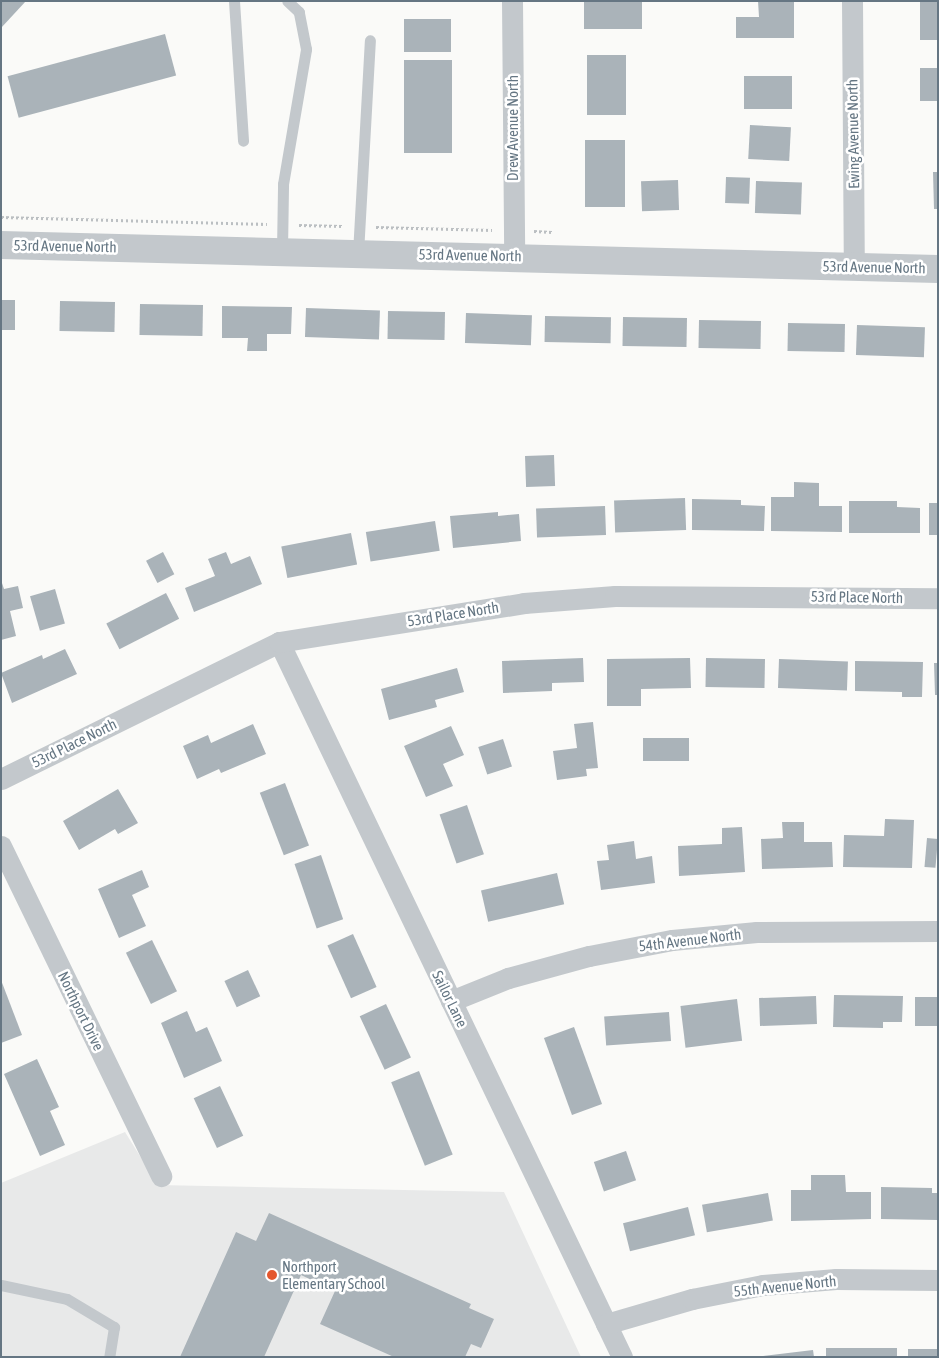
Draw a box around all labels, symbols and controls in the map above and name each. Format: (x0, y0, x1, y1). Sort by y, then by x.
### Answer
street label: Drew Avenue North (504, 75, 522, 181)
street label: Ewing Avenue North (843, 79, 863, 189)
street label: 53rd Avenue North (13, 236, 117, 256)
street label: 53rd Avenue North (418, 245, 522, 265)
street label: 53rd Avenue North (822, 257, 926, 277)
street label: 53rd Place North (811, 587, 903, 607)
street label: 53rd Place North (406, 598, 500, 630)
street label: 53rd Place North (29, 715, 119, 771)
street label: 54th Avenue North (638, 925, 742, 955)
street label: Sailor Lane (429, 968, 471, 1030)
street label: Northport Drive (54, 969, 108, 1053)
place label: Northport Elementary School (282, 1257, 385, 1292)
marker: Northport Elementary School (266, 1269, 278, 1281)
street label: 55th Avenue North (733, 1272, 837, 1300)

